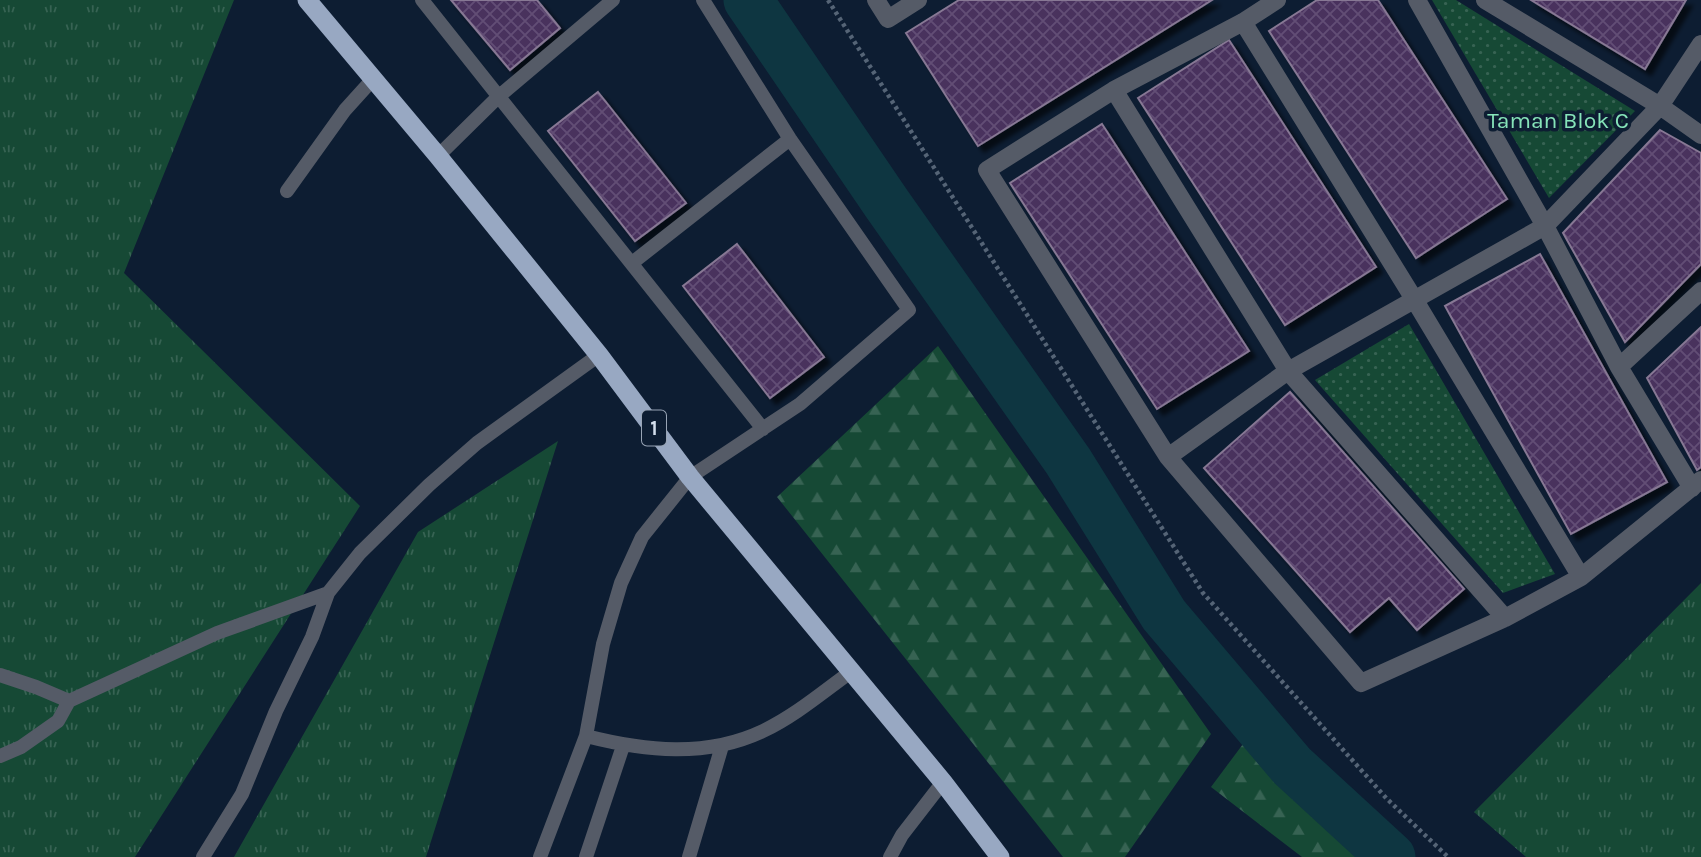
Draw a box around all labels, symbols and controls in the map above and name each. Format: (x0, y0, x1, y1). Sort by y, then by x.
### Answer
park label: Taman Blok C (1487, 107, 1629, 134)
road number: 1 (642, 410, 666, 446)

